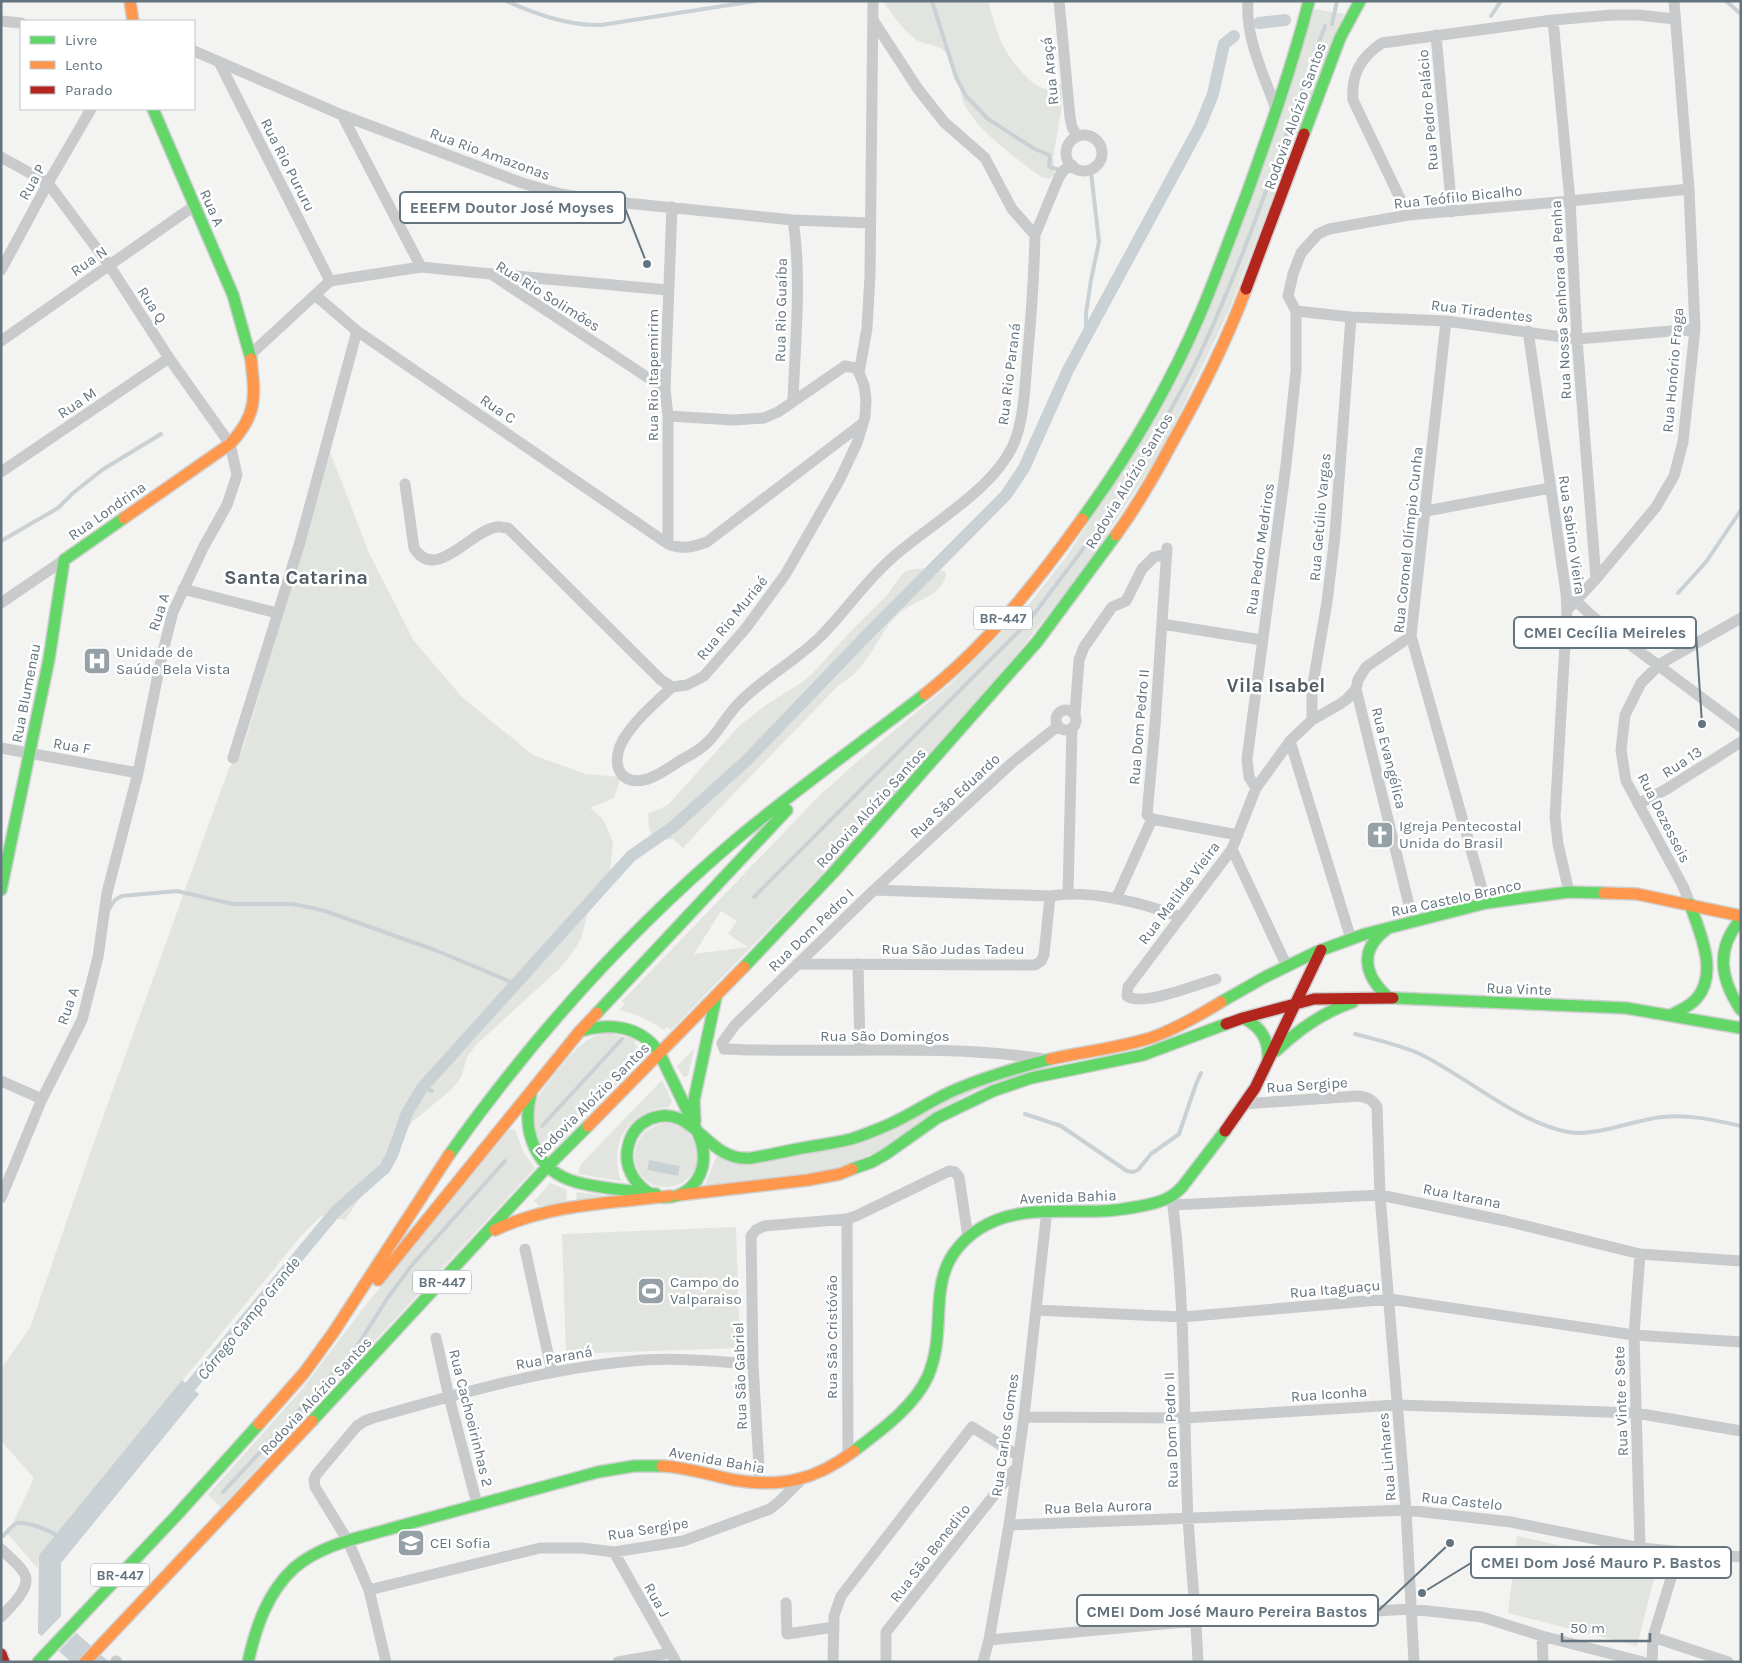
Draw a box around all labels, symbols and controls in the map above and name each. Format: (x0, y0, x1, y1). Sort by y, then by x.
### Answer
legend (20, 20, 195, 110)
text: Livre (65, 31, 97, 49)
street label: Rua Araçá (1037, 36, 1063, 106)
street label: Rodovia Aloízio Santos (1260, 40, 1330, 192)
street label: Rua Pedro Palácio (1414, 49, 1442, 171)
text: Lento (65, 56, 103, 74)
text: Parado (65, 81, 112, 99)
street label: Rua Rio Pururu (257, 116, 319, 214)
street label: Rua Rio Amazonas (427, 124, 553, 184)
street label: Rua P (15, 161, 49, 203)
street label: Rua Teófilo Bicalho (1393, 181, 1523, 213)
street label: Rua A (196, 187, 228, 230)
callout: EEEFM Doutor José Moyses (400, 192, 625, 223)
text: EEEFM Doutor José Moyses (410, 198, 614, 217)
street label: Rua Nossa Senhora da Penha (1547, 200, 1575, 400)
street label: Rua N (67, 242, 111, 280)
street label: Rua Rio Solimões (493, 257, 603, 335)
street label: Rua Rio Guaíba (771, 258, 791, 362)
street label: Rua Q (134, 283, 170, 327)
street label: Rua Tiradentes (1430, 296, 1534, 326)
street label: Rua Honório Fraga (1659, 307, 1687, 433)
street label: Rua Rio Itapemirim (644, 309, 662, 441)
street label: Rua Rio Paraná (994, 322, 1024, 426)
street label: Rua M (54, 384, 100, 422)
street label: Rua C (477, 391, 519, 427)
street label: Rodovia Aloízio Santos (1081, 410, 1177, 552)
street label: Rua Coronel Olímpio Cunha (1389, 446, 1427, 634)
street label: Rua Getúlio Vargas (1305, 452, 1335, 582)
street label: Rua Sabino Vieira (1555, 474, 1589, 596)
street label: Rua Londrina (65, 478, 149, 544)
street label: Rua Pedro Medriros (1242, 482, 1278, 616)
district label: Santa Catarina (224, 566, 368, 589)
street label: Rua Rio Muriaé (693, 572, 771, 664)
street label: Rua A (144, 590, 174, 633)
road number: BR-447 (974, 606, 1032, 630)
callout: CMEI Cecília Meireles (1514, 617, 1696, 648)
text: CMEI Cecília Meireles (1524, 623, 1686, 642)
street label: Rua Blumenau (8, 642, 44, 744)
place label: Unidade de Saúde Bela Vista (116, 643, 230, 678)
hospital icon: Unidade de Saúde Bela Vista (82, 646, 112, 676)
street label: Rua Dom Pedro II (1125, 668, 1153, 786)
district label: Vila Isabel (1227, 674, 1325, 697)
street label: Rua Evangélica (1368, 705, 1410, 811)
street label: Rua F (52, 734, 92, 758)
street label: Rua 13 (1659, 742, 1705, 782)
street label: Rodovia Aloízio Santos (812, 744, 930, 872)
street label: Rua São Eduardo (906, 750, 1004, 842)
street label: Rua Dezesseis (1634, 770, 1694, 866)
place label: Igreja Pentecostal Unida do Brasil (1399, 817, 1522, 852)
church icon: Igreja Pentecostal Unida do Brasil (1365, 820, 1395, 850)
street label: Rua Matilde Vieira (1134, 838, 1224, 948)
street label: Rua Castelo Branco (1389, 875, 1523, 921)
street label: Rua Dom Pedro I (764, 885, 858, 975)
street label: Rua São Judas Tadeu (881, 940, 1025, 958)
street label: Rua Vinte (1486, 979, 1552, 999)
street label: Rua A (53, 984, 83, 1027)
street label: Rua São Domingos (820, 1027, 950, 1045)
street label: Rodovia Aloízio Santos (531, 1039, 653, 1161)
street label: Rua Sergipe (1266, 1073, 1348, 1097)
street label: Rua Itarana (1421, 1180, 1503, 1212)
street label: Avenida Bahia (1019, 1186, 1117, 1208)
water label: Córrego Campo Grande (193, 1253, 304, 1383)
road number: BR-447 (413, 1270, 471, 1294)
place label: Campo do Valparaiso (670, 1273, 742, 1308)
street label: Rua São Cristóvão (823, 1275, 841, 1399)
sports icon: Campo do Valparaiso (636, 1276, 666, 1306)
street label: Rua Itaguaçu (1289, 1276, 1381, 1302)
street label: Rua São Gabriel (729, 1322, 751, 1430)
street label: Rodovia Aloízio Santos (256, 1333, 376, 1459)
street label: Rua Paraná (514, 1342, 594, 1374)
street label: Rua Vinte e Sete (1610, 1346, 1632, 1456)
street label: Rua Cachoeirinhas 2 (445, 1347, 497, 1489)
street label: Rua Carlos Gomes (987, 1372, 1023, 1498)
street label: Rua Dom Pedro II (1160, 1372, 1182, 1488)
street label: Rua Iconha (1290, 1382, 1368, 1406)
street label: Rua Linhares (1374, 1412, 1400, 1502)
street label: Avenida Bahia (668, 1443, 766, 1477)
street label: Rua Castelo (1421, 1488, 1503, 1514)
street label: Rua Bela Aurora (1044, 1496, 1152, 1518)
street label: Rua São Benedito (886, 1500, 974, 1606)
street label: Rua Sergipe (606, 1514, 690, 1544)
school or university icon: CEI Sofia (396, 1528, 426, 1558)
place label: CEI Sofia (430, 1534, 491, 1552)
callout: CMEI Dom José Mauro P. Bastos (1471, 1547, 1731, 1578)
text: CMEI Dom José Mauro P. Bastos (1481, 1553, 1721, 1572)
road number: BR-447 (91, 1564, 149, 1586)
street label: Rua J (640, 1580, 674, 1620)
callout: CMEI Dom José Mauro Pereira Bastos (1077, 1595, 1378, 1626)
text: CMEI Dom José Mauro Pereira Bastos (1086, 1602, 1368, 1621)
scale bar (1562, 1610, 1650, 1642)
text: 50 m (1570, 1619, 1605, 1637)

